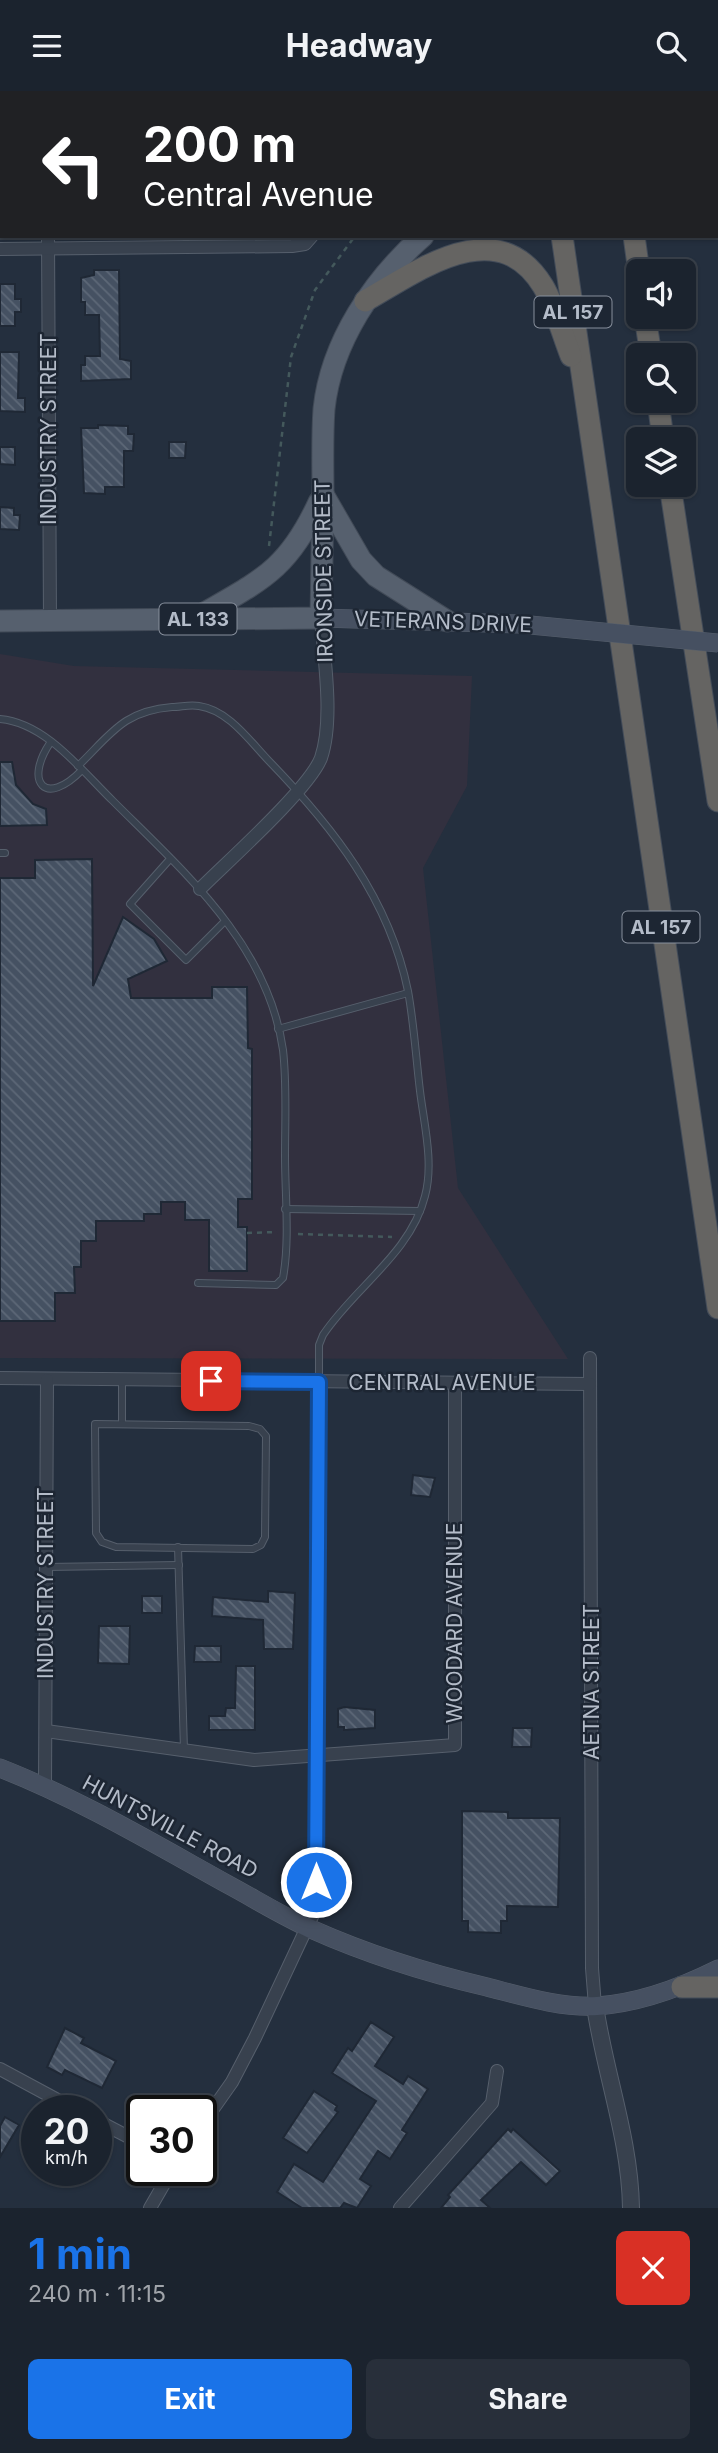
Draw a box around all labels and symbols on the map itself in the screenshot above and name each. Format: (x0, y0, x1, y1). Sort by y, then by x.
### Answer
road number: AL 157 (534, 297, 612, 327)
street label: INDUSTRY STREET (36, 333, 61, 525)
street label: IRONSIDE STREET (309, 479, 338, 663)
road number: AL 133 (160, 603, 236, 635)
street label: VETERANS DRIVE (354, 606, 532, 637)
road number: AL 157 (622, 911, 700, 943)
pin (181, 1351, 241, 1411)
street label: CENTRAL AVENUE (348, 1370, 536, 1395)
street label: INDUSTRY STREET (33, 1487, 58, 1679)
street label: WOODARD AVENUE (442, 1523, 467, 1723)
street label: AETNA STREET (579, 1604, 604, 1760)
street label: HUNTSVILLE ROAD (78, 1770, 262, 1883)
position arrow (279, 1845, 353, 1919)
speed limit sign: 30 (126, 2095, 217, 2186)

